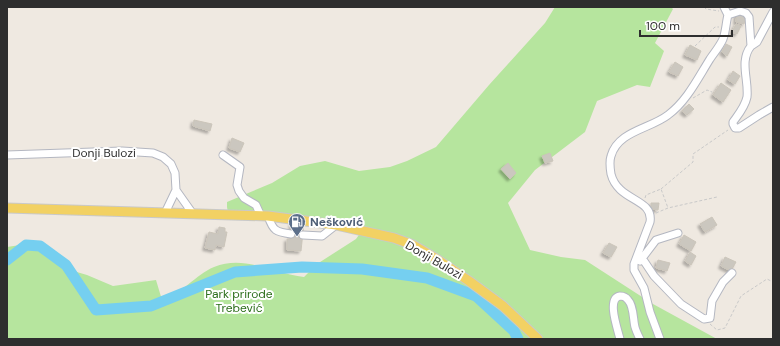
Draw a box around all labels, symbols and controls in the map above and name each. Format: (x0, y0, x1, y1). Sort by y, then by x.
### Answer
scale bar (640, 12, 732, 38)
text: 100 m (646, 18, 680, 34)
street label: Donji Bulozi (72, 145, 136, 161)
fuel station icon: Nešković (287, 212, 307, 237)
place label: Nešković (310, 214, 363, 230)
street label: Donji Bulozi (402, 237, 466, 283)
park label: Park prirode Trebević (205, 286, 273, 316)

